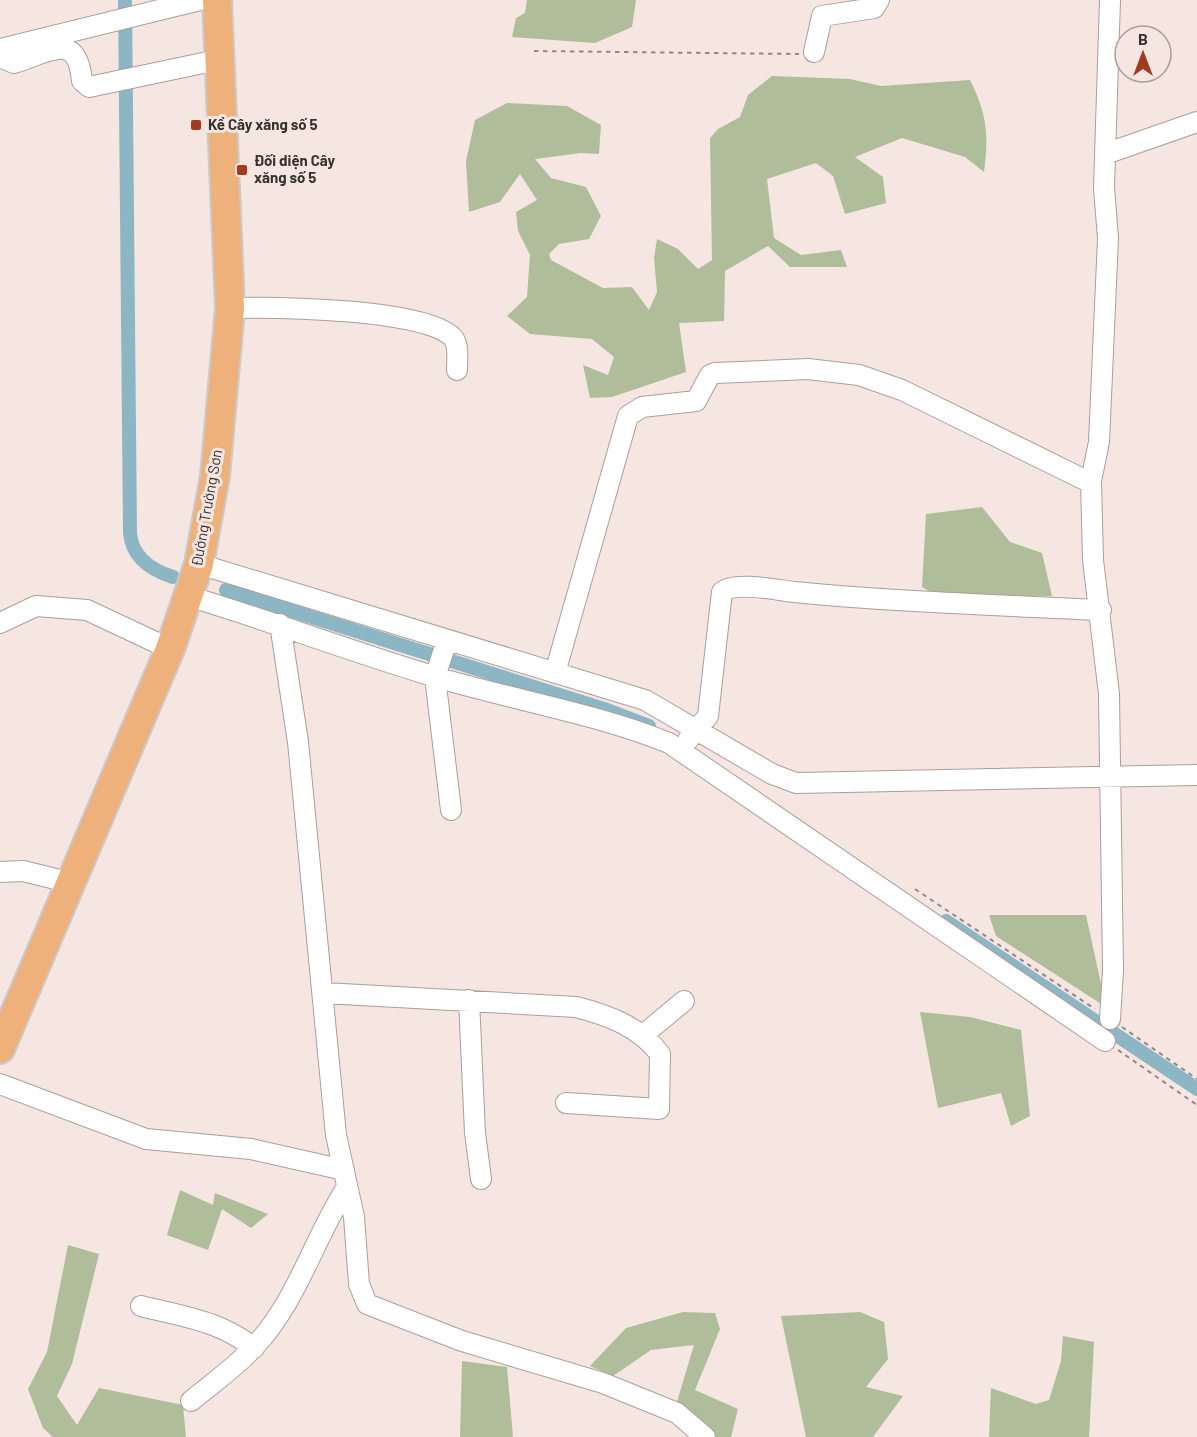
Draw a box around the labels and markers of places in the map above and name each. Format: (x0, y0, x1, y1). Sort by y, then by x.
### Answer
place label: Kề Cây xăng số 5 (208, 115, 318, 133)
marker: Kề Cây xăng số 5 (189, 118, 203, 132)
place label: Đối diện Cây xăng số 5 (254, 151, 335, 186)
marker: Đối diện Cây xăng số 5 (235, 163, 249, 177)

